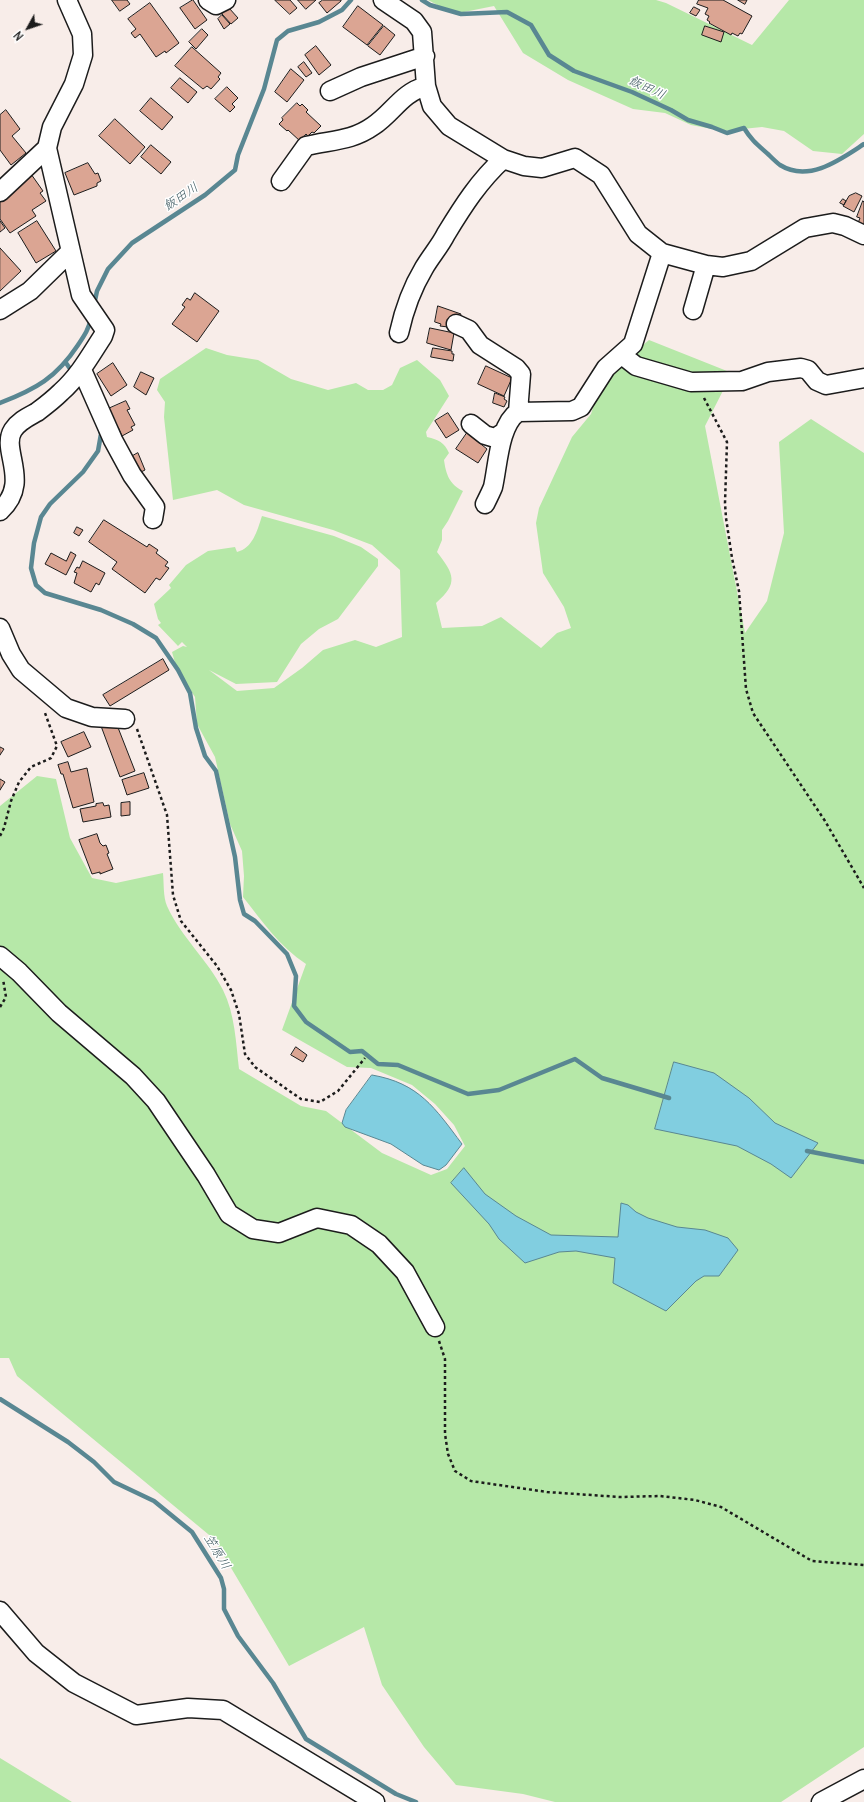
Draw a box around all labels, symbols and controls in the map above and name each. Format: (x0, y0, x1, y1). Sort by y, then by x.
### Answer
north arrow (8, 8, 48, 48)
text: N (11, 28, 27, 43)
water label: 飯田川 (626, 73, 668, 103)
water label: 飯田川 (160, 180, 202, 214)
water label: 笠原川 (200, 1531, 234, 1573)

